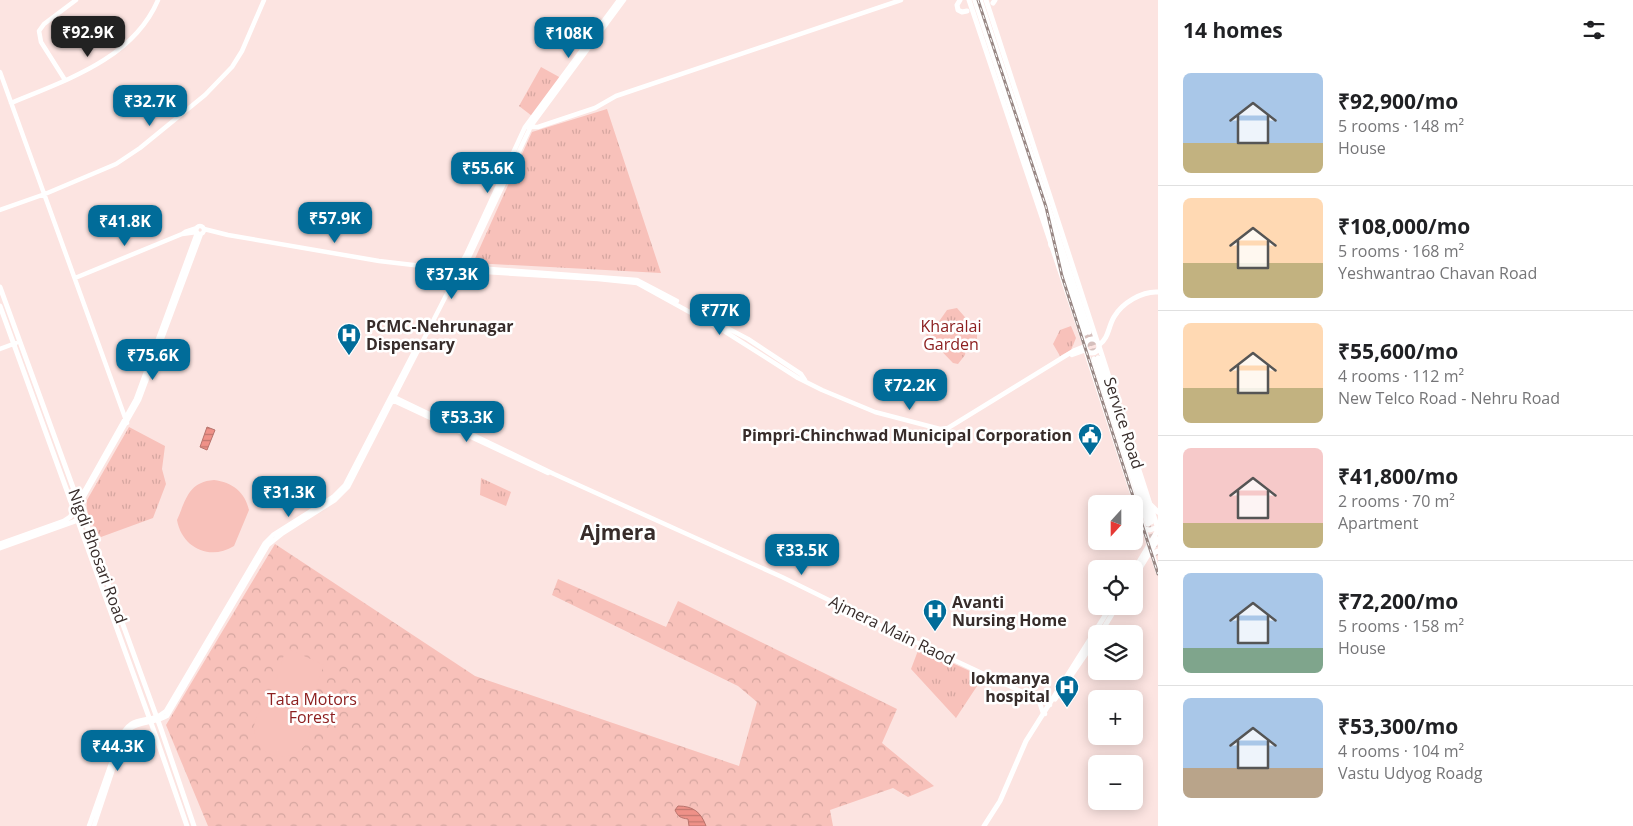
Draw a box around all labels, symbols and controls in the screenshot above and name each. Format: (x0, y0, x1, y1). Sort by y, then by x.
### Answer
pin: ₹92.9K (47, 15, 129, 58)
text: 14 homes (1183, 16, 1283, 44)
icon: filters (1580, 16, 1608, 44)
pin: ₹108K (534, 17, 604, 59)
text: ₹92.9K (62, 21, 114, 43)
text: ₹108K (545, 22, 593, 44)
pin: ₹32.7K (109, 84, 191, 127)
text: ₹92,900/mo (1338, 87, 1458, 115)
text: ₹32.7K (124, 90, 176, 112)
icon: home (1223, 93, 1283, 153)
text: 5 rooms · 148 m² (1338, 115, 1464, 137)
text: House (1338, 137, 1386, 159)
pin: ₹55.6K (447, 152, 529, 194)
text: ₹55.6K (462, 157, 514, 179)
pin: ₹57.9K (294, 202, 376, 244)
pin: ₹41.8K (84, 204, 166, 247)
text: ₹57.9K (309, 207, 361, 229)
text: ₹41.8K (99, 210, 151, 232)
text: ₹108,000/mo (1338, 212, 1470, 240)
icon: home (1223, 218, 1283, 278)
text: 5 rooms · 168 m² (1338, 240, 1464, 262)
pin: ₹37.3K (411, 258, 493, 300)
text: Yeshwantrao Chavan Road (1338, 262, 1537, 284)
text: ₹37.3K (426, 263, 478, 285)
pin: ₹77K (690, 294, 750, 336)
text: ₹77K (701, 299, 739, 321)
place label: PCMC-Nehrunagar Dispensary (366, 315, 514, 355)
park label: Kharalai Garden (921, 315, 981, 355)
hospital icon: PCMC-Nehrunagar Dispensary (336, 322, 362, 356)
text: ₹55,600/mo (1338, 337, 1458, 365)
pin: ₹75.6K (112, 338, 194, 381)
icon: home (1223, 343, 1283, 403)
text: ₹75.6K (127, 344, 179, 366)
text: 4 rooms · 112 m² (1338, 365, 1464, 387)
pin: ₹72.2K (869, 368, 951, 411)
text: ₹72.2K (884, 374, 936, 396)
street label: Service Road (1099, 374, 1149, 472)
text: New Telco Road - Nehru Road (1338, 387, 1560, 409)
pin: ₹53.3K (426, 400, 508, 443)
text: ₹53.3K (441, 406, 493, 428)
public building icon: Pimpri-Chinchwad Municipal Corporation (1077, 422, 1103, 456)
place label: Pimpri-Chinchwad Municipal Corporation (742, 424, 1072, 446)
text: ₹41,800/mo (1338, 462, 1458, 490)
icon: home (1223, 468, 1283, 528)
pin: ₹31.3K (248, 476, 330, 518)
text: ₹31.3K (263, 481, 315, 503)
street label: Nigdi Bhosari Road (63, 486, 133, 626)
text: 2 rooms · 70 m² (1338, 490, 1455, 512)
north arrow (1088, 495, 1142, 550)
map controls (1088, 495, 1143, 810)
text: Apartment (1338, 512, 1418, 534)
district label: Ajmera (580, 518, 656, 546)
pin: ₹33.5K (761, 534, 843, 576)
text: ₹33.5K (776, 539, 828, 561)
button: locate (1088, 560, 1143, 615)
text: ₹72,200/mo (1338, 587, 1458, 615)
street label: Ajmera Main Raod (826, 590, 958, 670)
place label: Avanti Nursing Home (952, 591, 1067, 631)
icon: home (1223, 593, 1283, 653)
hospital icon: Avanti Nursing Home (922, 598, 948, 632)
text: 5 rooms · 158 m² (1338, 615, 1464, 637)
button: layers (1088, 625, 1143, 680)
text: House (1338, 637, 1386, 659)
place label: lokmanya hospital (971, 667, 1050, 707)
hospital icon: lokmanya hospital (1054, 674, 1080, 708)
park label: Tata Motors Forest (267, 688, 357, 728)
button: + (1088, 690, 1143, 745)
text: ₹53,300/mo (1338, 712, 1458, 740)
icon: home (1223, 718, 1283, 778)
pin: ₹44.3K (77, 730, 159, 772)
text: ₹44.3K (92, 735, 144, 757)
text: 4 rooms · 104 m² (1338, 740, 1464, 762)
button: − (1088, 755, 1143, 810)
text: Vastu Udyog Roadg (1338, 762, 1483, 784)

